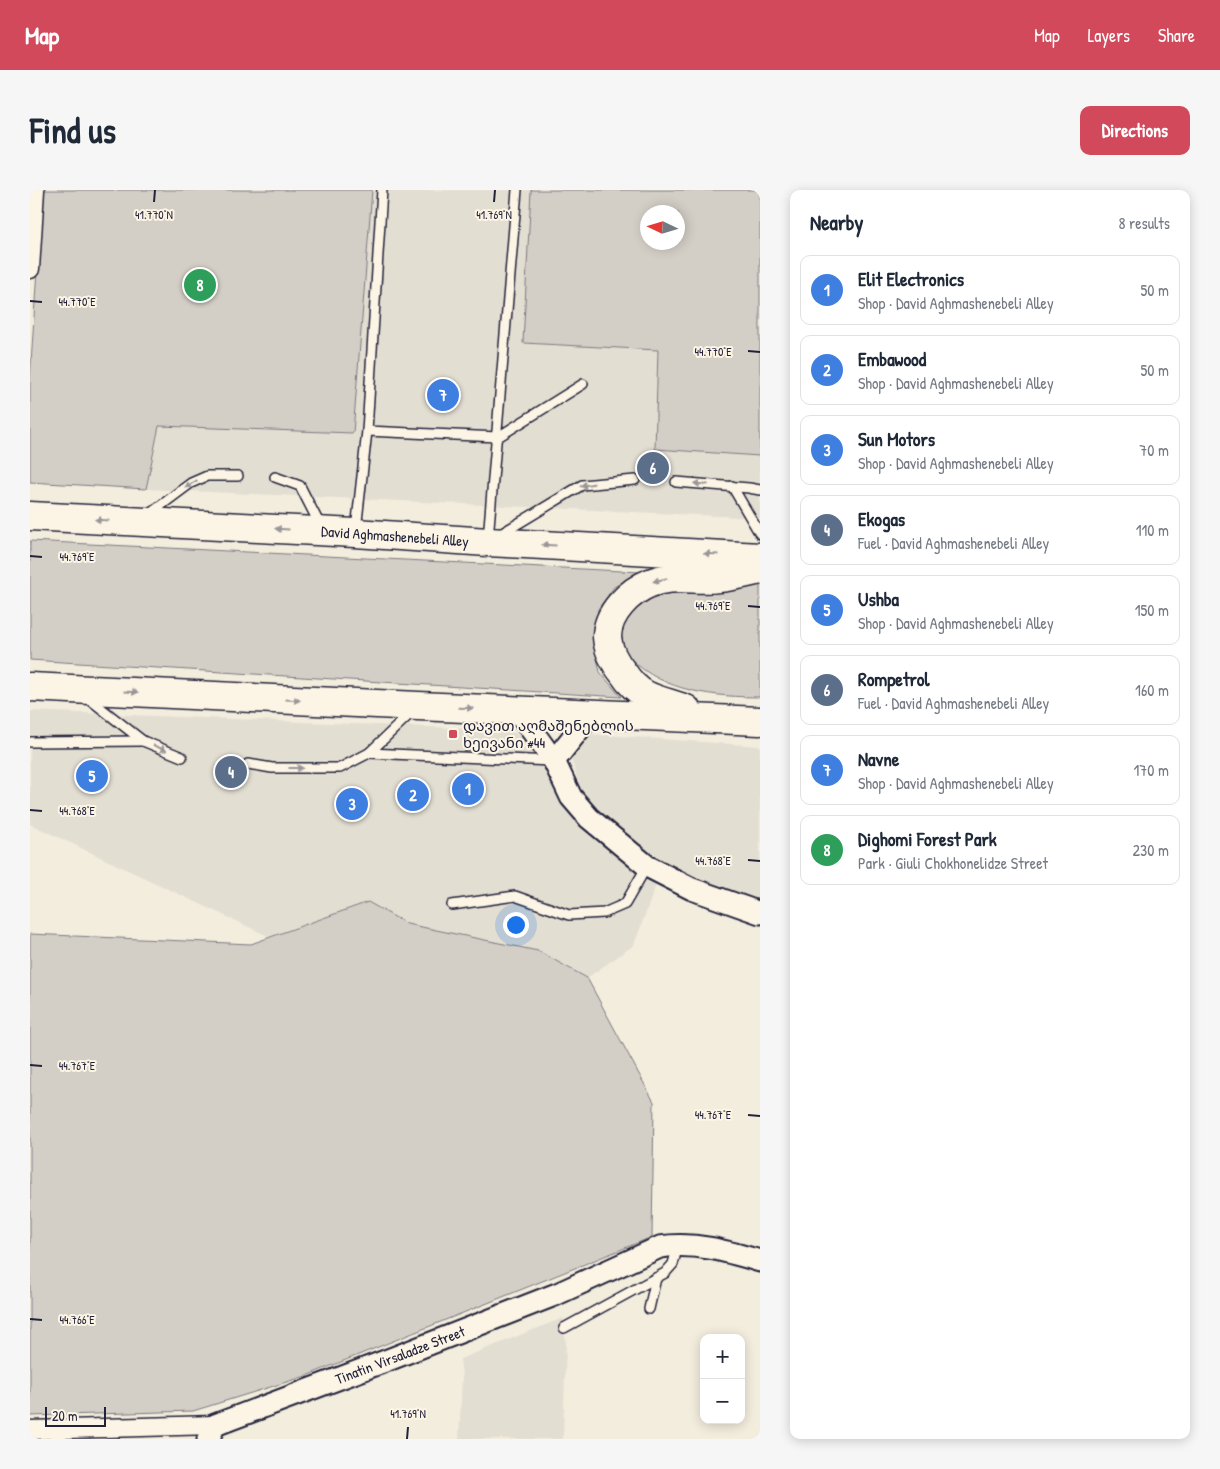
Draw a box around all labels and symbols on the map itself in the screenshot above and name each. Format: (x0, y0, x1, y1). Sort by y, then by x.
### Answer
north arrow (640, 205, 685, 250)
text: 41.770°N (135, 206, 173, 223)
text: 41.769°N (476, 206, 512, 223)
pin: 8 (184, 266, 216, 304)
text: 44.770°E (59, 293, 96, 310)
text: 44.770°E (695, 343, 732, 360)
pin: 7 (427, 376, 459, 414)
pin: 6 (637, 449, 669, 487)
one-way arrow (185, 479, 198, 488)
one-way arrow (693, 480, 709, 488)
one-way arrow (579, 482, 595, 490)
one-way arrow (94, 515, 110, 523)
street label: David Aghmashenebeli Alley (321, 520, 469, 552)
one-way arrow (274, 525, 290, 533)
one-way arrow (541, 541, 557, 549)
text: 44.769°E (60, 548, 95, 565)
one-way arrow (703, 550, 719, 558)
one-way arrow (652, 576, 667, 584)
text: 44.769°E (696, 597, 731, 614)
one-way arrow (123, 689, 139, 697)
one-way arrow (286, 697, 302, 705)
one-way arrow (458, 704, 474, 712)
place label: დავით აღმაშენებლის ხეივანი #44 (463, 715, 634, 753)
marker: დავით აღმაშენებლის ხეივანი #44 (447, 728, 459, 740)
one-way arrow (153, 745, 167, 753)
pin: 4 (215, 753, 247, 791)
pin: 5 (76, 757, 108, 795)
one-way arrow (288, 764, 304, 772)
pin: 1 (452, 770, 484, 808)
pin: 2 (397, 776, 429, 814)
pin: 3 (336, 785, 368, 823)
text: 44.768°E (59, 802, 95, 819)
text: 44.768°E (695, 852, 731, 869)
your location (503, 912, 529, 938)
text: 44.767°E (59, 1057, 96, 1074)
text: 44.767°E (695, 1106, 732, 1123)
text: 44.766°E (59, 1311, 95, 1328)
street label: Tinatin Virsaladze Street (332, 1320, 469, 1389)
scale bar (45, 1404, 106, 1427)
text: 41.769°N (390, 1405, 426, 1422)

